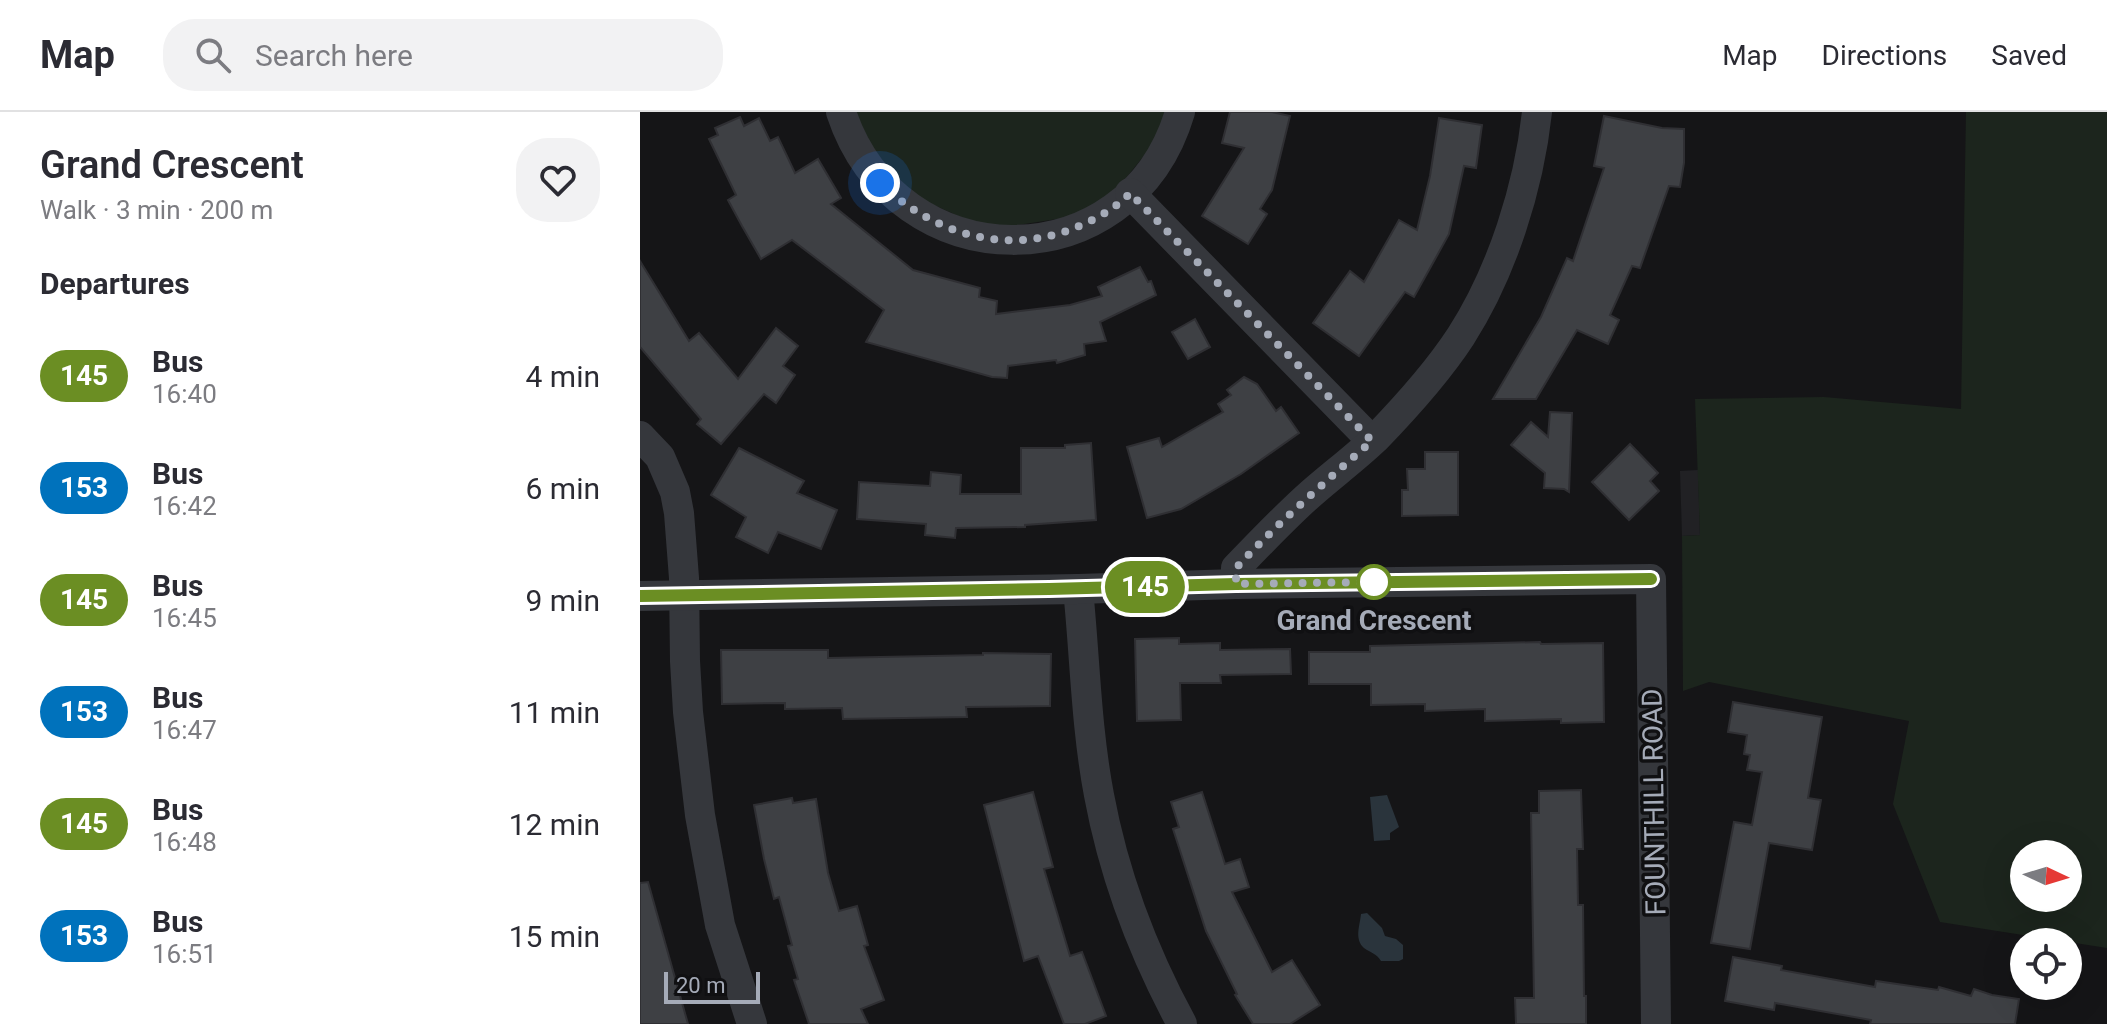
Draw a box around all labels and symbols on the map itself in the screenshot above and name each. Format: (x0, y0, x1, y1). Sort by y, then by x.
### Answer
your location (860, 163, 900, 203)
line badge: 145 (1099, 561, 1191, 613)
marker: Grand Crescent (1357, 565, 1391, 599)
place label: Grand Crescent (1277, 604, 1472, 637)
street label: FOUNTHILL ROAD (1636, 688, 1672, 916)
north arrow (2010, 840, 2082, 912)
scale bar (664, 968, 760, 1004)

